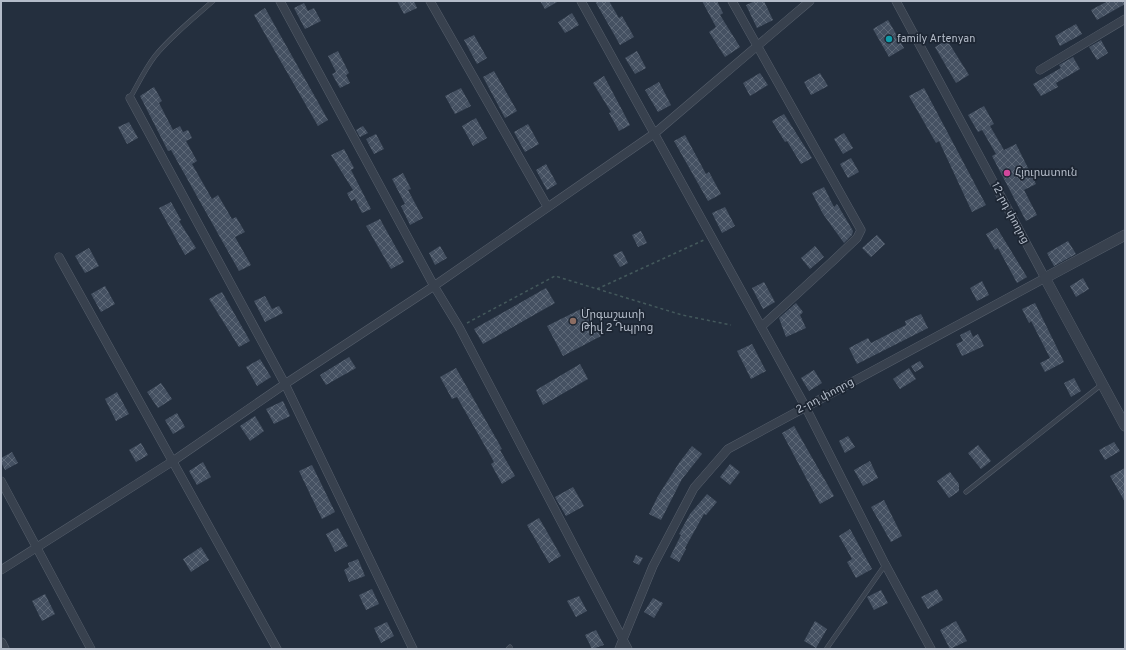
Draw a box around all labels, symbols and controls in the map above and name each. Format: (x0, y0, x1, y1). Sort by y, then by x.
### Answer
place label: family Artenyan (897, 32, 975, 46)
marker: family Artenyan (884, 34, 894, 44)
place label: Հյուրատուն (1015, 166, 1077, 180)
marker: Հյուրատուն (1002, 168, 1012, 178)
street label: 12-րդ փողոց (988, 180, 1032, 246)
place label: Մրգաշատի Թիվ 2 Դպրոց (581, 308, 653, 335)
marker: Մրգաշատի Թիվ 2 Դպրոց (568, 316, 578, 326)
street label: 2-րդ փողոց (794, 375, 856, 417)

